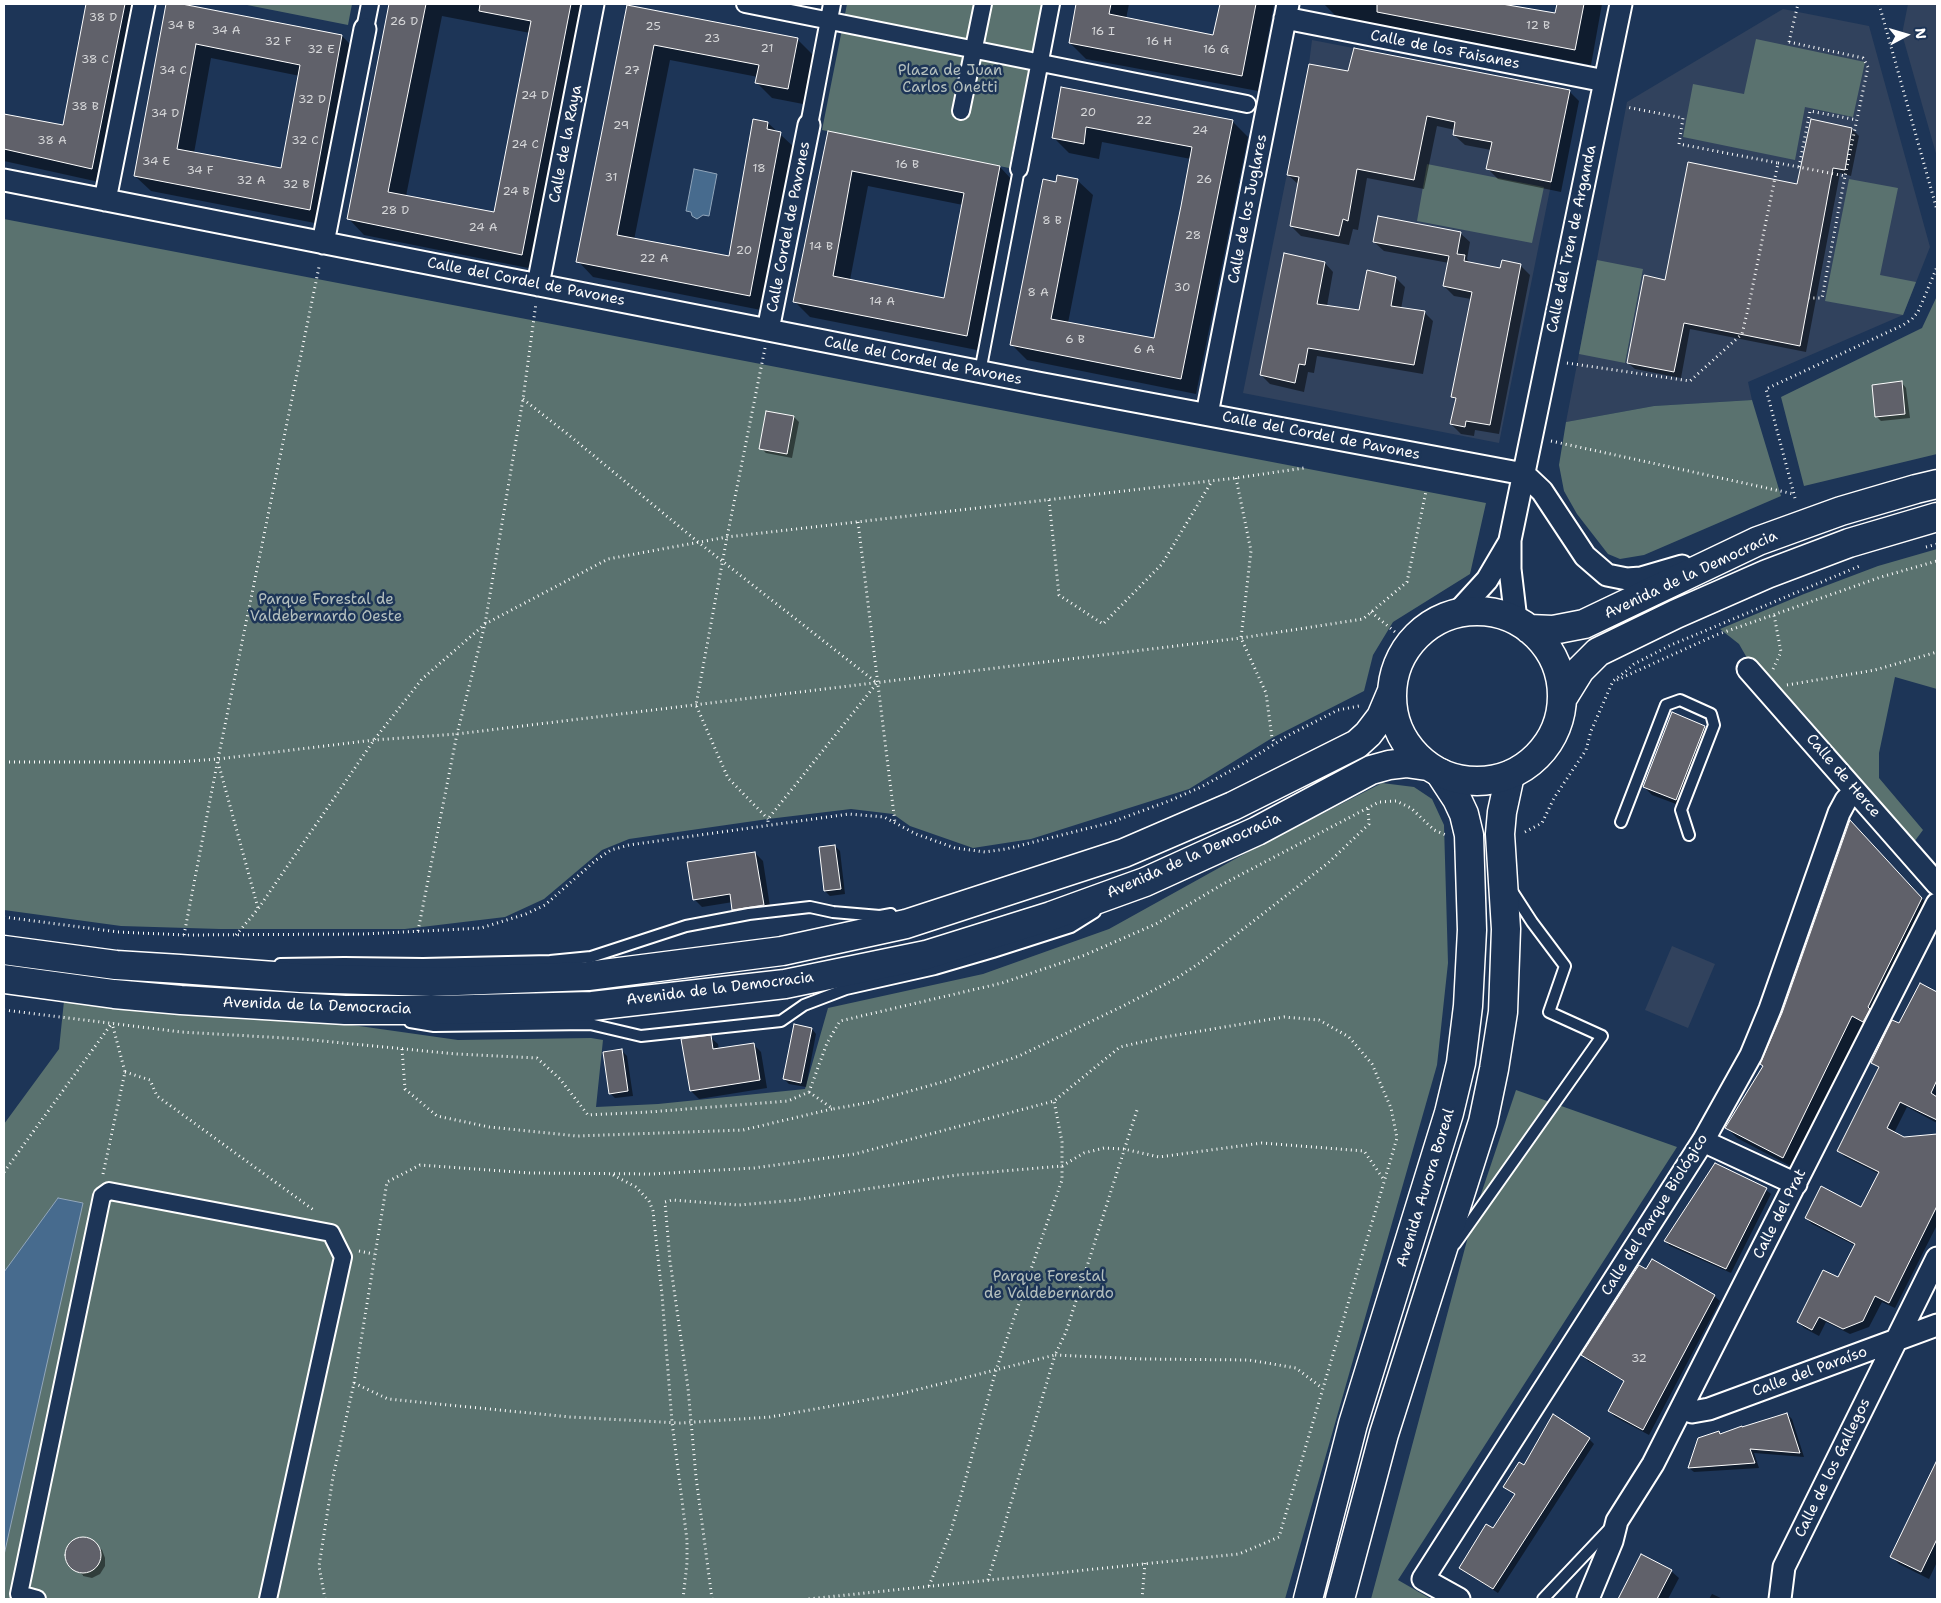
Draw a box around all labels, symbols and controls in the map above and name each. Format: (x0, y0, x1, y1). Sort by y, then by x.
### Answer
north arrow (1881, 10, 1931, 60)
house number: 38 D (89, 11, 117, 25)
house number: 26 D (390, 15, 418, 29)
house number: 34 B (167, 19, 195, 33)
house number: 12 B (1526, 19, 1550, 33)
house number: 25 (645, 20, 661, 34)
house number: 34 A (211, 24, 241, 38)
house number: 16 I (1091, 25, 1115, 39)
street label: Calle de los Faisanes (1369, 27, 1521, 73)
text: N (1911, 27, 1930, 40)
house number: 23 (704, 32, 720, 46)
house number: 32 F (265, 35, 291, 49)
house number: 16 H (1146, 35, 1172, 49)
house number: 21 (761, 42, 773, 56)
house number: 32 E (307, 43, 335, 57)
house number: 16 G (1203, 43, 1229, 57)
house number: 38 C (81, 53, 109, 67)
park label: Plaza de Juan Carlos Onetti (898, 62, 1002, 97)
house number: 34 C (159, 64, 187, 78)
house number: 27 (624, 64, 640, 78)
street label: Calle de la Raya (546, 84, 586, 204)
house number: 24 D (521, 89, 549, 103)
house number: 32 D (298, 93, 326, 107)
house number: 38 B (71, 100, 99, 114)
house number: 20 (1080, 106, 1096, 120)
house number: 34 D (151, 107, 179, 121)
house number: 22 (1136, 114, 1152, 128)
house number: 29 (613, 119, 629, 133)
house number: 24 (1192, 124, 1208, 138)
street label: Calle de los Juglares (1225, 133, 1271, 285)
house number: 38 A (37, 134, 67, 148)
house number: 32 C (291, 134, 319, 148)
house number: 24 C (511, 138, 539, 152)
street label: Calle Cordel de Pavones (764, 140, 814, 314)
street label: Calle del Tren de Arganda (1543, 143, 1601, 335)
house number: 34 E (142, 155, 170, 169)
house number: 16 B (895, 158, 919, 172)
house number: 18 (752, 162, 766, 176)
house number: 34 F (186, 164, 214, 178)
house number: 31 (605, 171, 617, 185)
house number: 26 (1196, 173, 1212, 187)
house number: 32 A (237, 174, 265, 188)
house number: 32 B (282, 178, 310, 192)
house number: 24 B (502, 185, 530, 199)
house number: 28 D (381, 204, 409, 218)
house number: 8 B (1042, 214, 1062, 228)
house number: 24 A (469, 221, 497, 235)
house number: 28 (1185, 229, 1201, 243)
house number: 14 B (809, 240, 833, 254)
house number: 20 (736, 244, 752, 258)
house number: 22 A (640, 252, 668, 266)
street label: Calle del Cordel de Pavones (425, 254, 627, 310)
house number: 30 (1174, 281, 1190, 295)
house number: 8 A (1027, 286, 1049, 300)
house number: 14 A (869, 295, 895, 309)
street label: Calle del Cordel de Pavones (822, 333, 1024, 389)
house number: 6 B (1065, 333, 1085, 347)
house number: 6 A (1133, 343, 1155, 357)
street label: Calle del Cordel de Pavones (1220, 408, 1422, 464)
street label: Avenida de la Democracia (1602, 527, 1780, 623)
park label: Parque Forestal de Valdebernardo Oeste (250, 591, 402, 626)
street label: Calle de Herce (1802, 731, 1884, 821)
street label: Avenida de la Democracia (1104, 809, 1284, 903)
street label: Avenida de la Democracia (625, 969, 815, 1009)
street label: Avenida de la Democracia (222, 994, 412, 1018)
street label: Avenida Aurora Boreal (1393, 1106, 1459, 1270)
street label: Calle del Parque Biológico (1598, 1131, 1712, 1299)
street label: Calle del Prat (1750, 1166, 1810, 1262)
park label: Parque Forestal de Valdebernardo (984, 1268, 1114, 1303)
street label: Calle del Paraíso (1750, 1343, 1870, 1401)
house number: 32 (1631, 1352, 1647, 1366)
street label: Calle de los Gallegos (1791, 1395, 1875, 1541)

